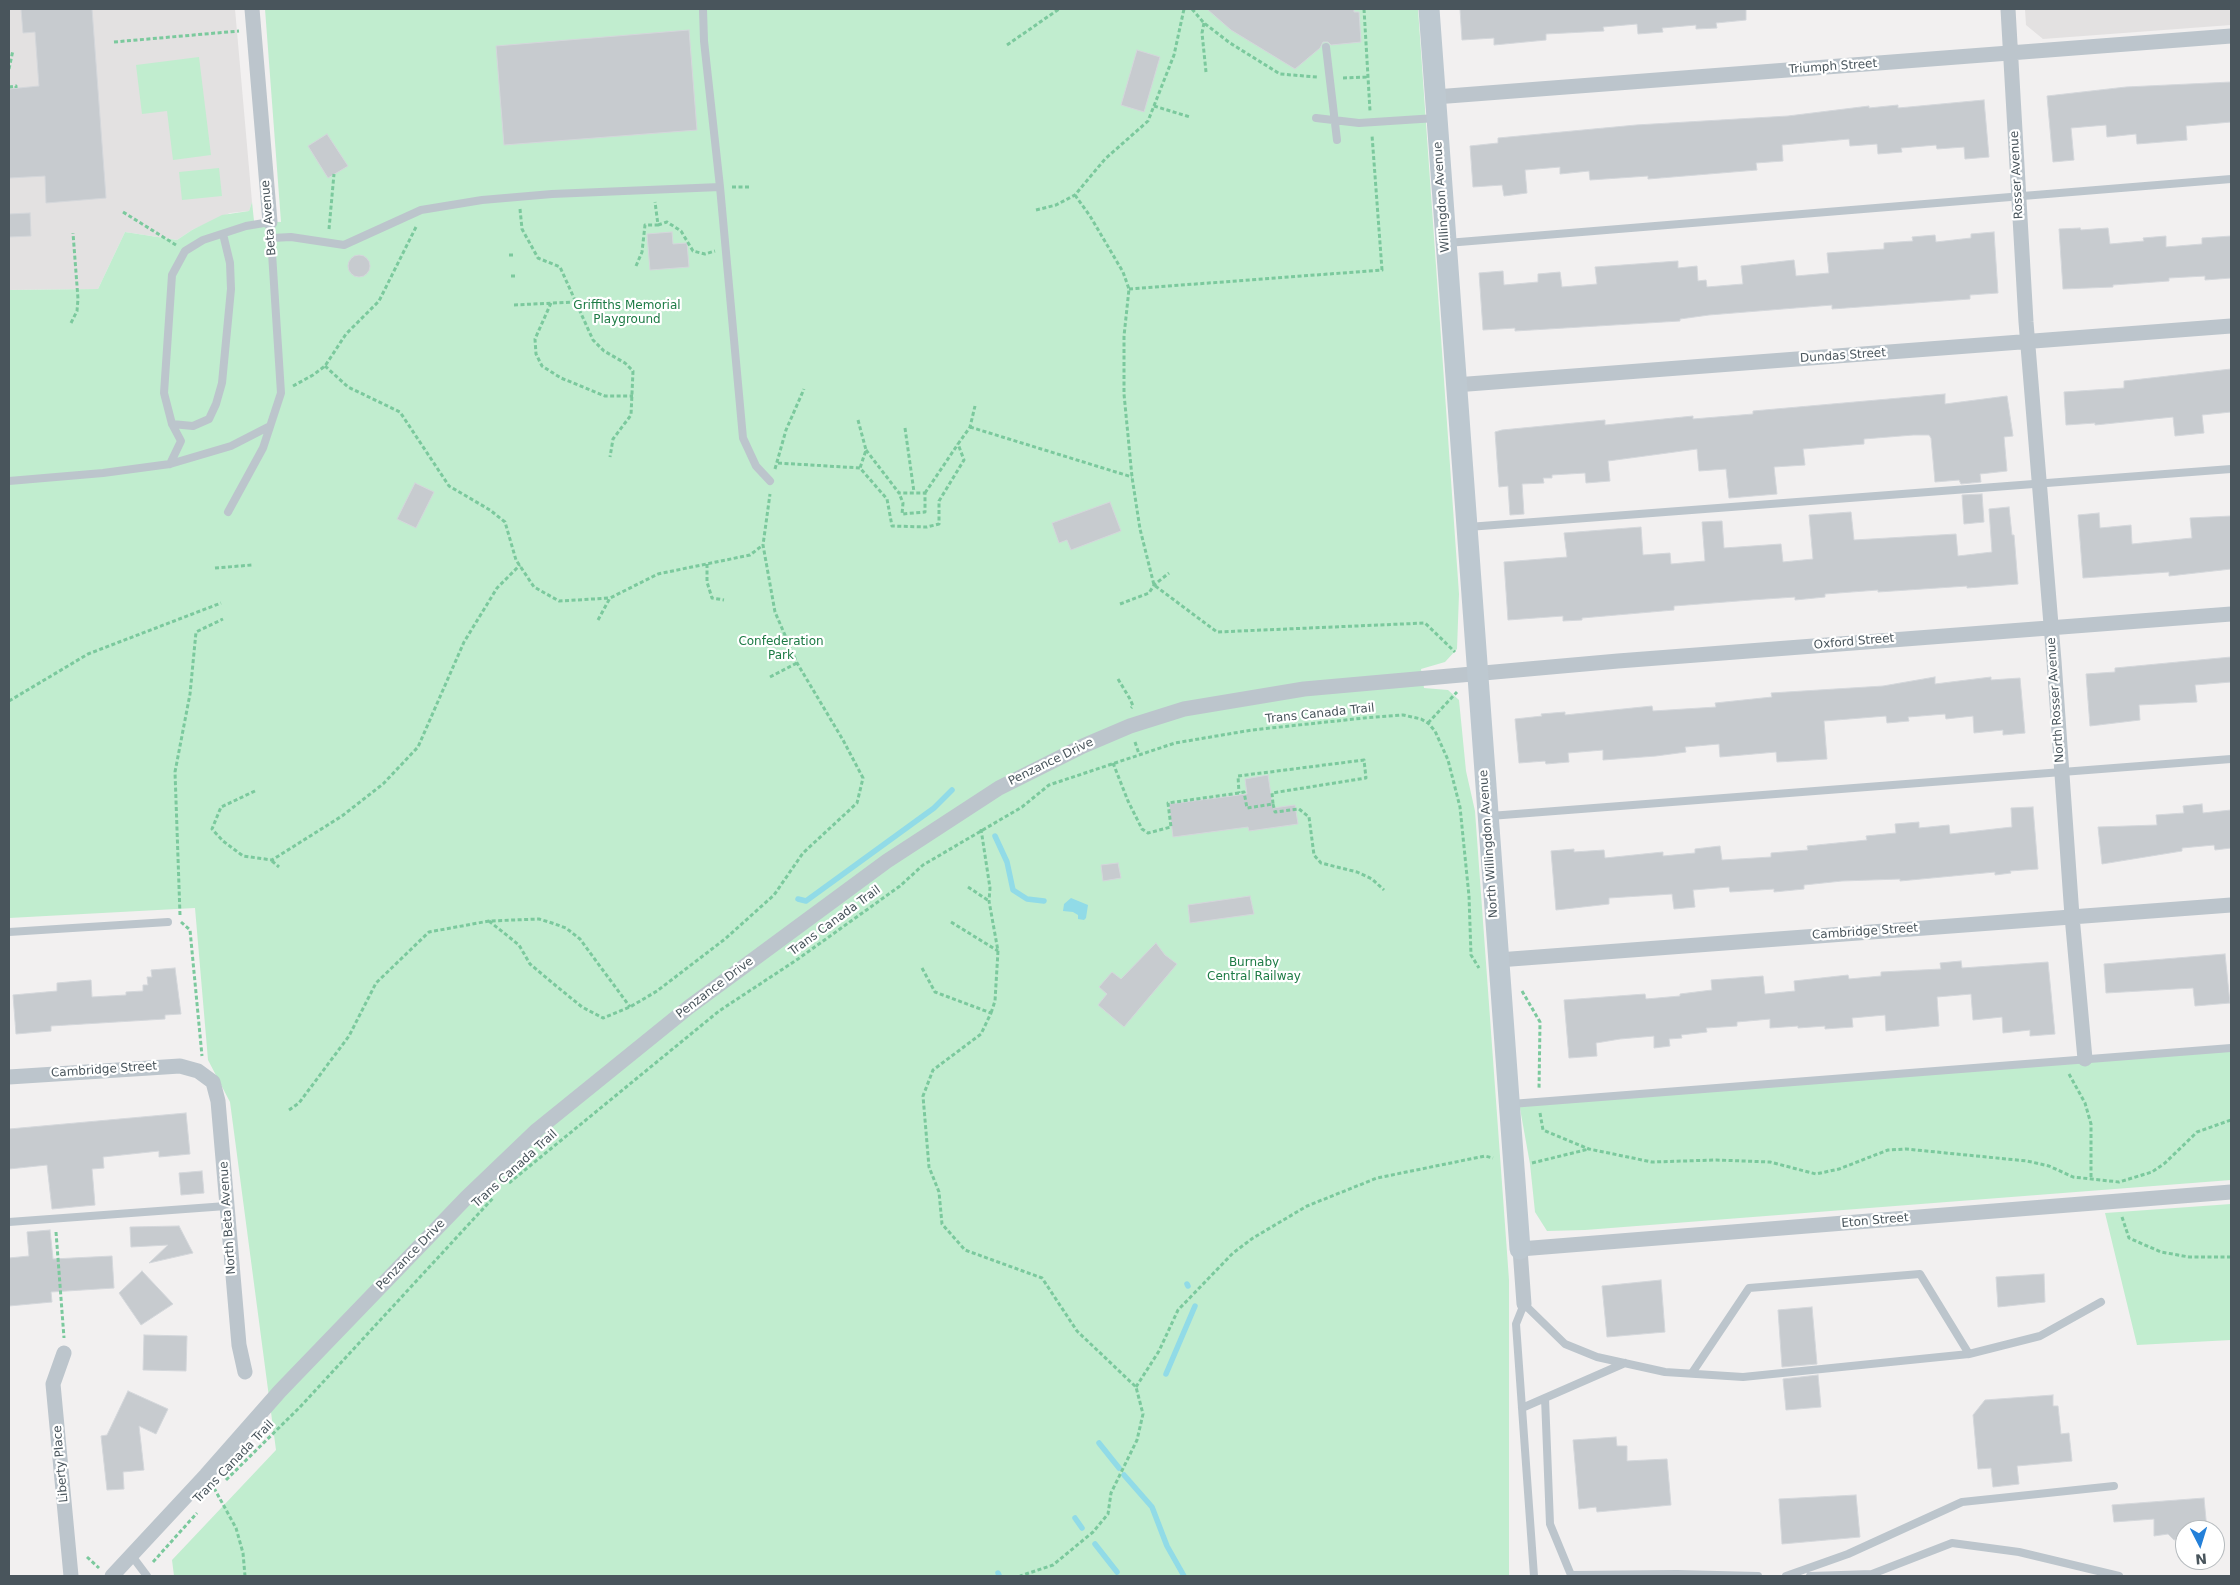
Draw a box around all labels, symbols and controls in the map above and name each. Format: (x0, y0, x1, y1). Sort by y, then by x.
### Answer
street label: Triumph Street (1788, 57, 1878, 77)
street label: Rosser Avenue (2007, 131, 2027, 219)
street label: Willingdon Avenue (1431, 141, 1453, 253)
street label: Beta Avenue (259, 179, 279, 257)
park label: Griffiths Memorial Playground (573, 299, 681, 327)
street label: Dundas Street (1800, 346, 1886, 366)
street label: Oxford Street (1813, 631, 1895, 653)
park label: Confederation Park (738, 635, 824, 663)
street label: North Rosser Avenue (2044, 637, 2068, 763)
street label: Trans Canada Trail (1265, 701, 1375, 727)
street label: Penzance Drive (1006, 735, 1096, 789)
street label: North Willingdon Avenue (1477, 769, 1501, 919)
street label: Trans Canada Trail (786, 883, 884, 959)
street label: Cambridge Street (1812, 921, 1918, 943)
street label: Penzance Drive (674, 954, 756, 1022)
park label: Burnaby Central Railway (1207, 956, 1301, 984)
street label: Cambridge Street (51, 1059, 157, 1081)
street label: Trans Canada Trail (469, 1127, 561, 1211)
street label: North Beta Avenue (217, 1161, 239, 1275)
street label: Eton Street (1841, 1211, 1909, 1231)
street label: Penzance Drive (374, 1217, 448, 1293)
street label: Trans Canada Trail (191, 1418, 277, 1506)
street label: Liberty Place (50, 1425, 72, 1503)
north arrow (2175, 1520, 2225, 1570)
text: N (2195, 1550, 2208, 1567)

